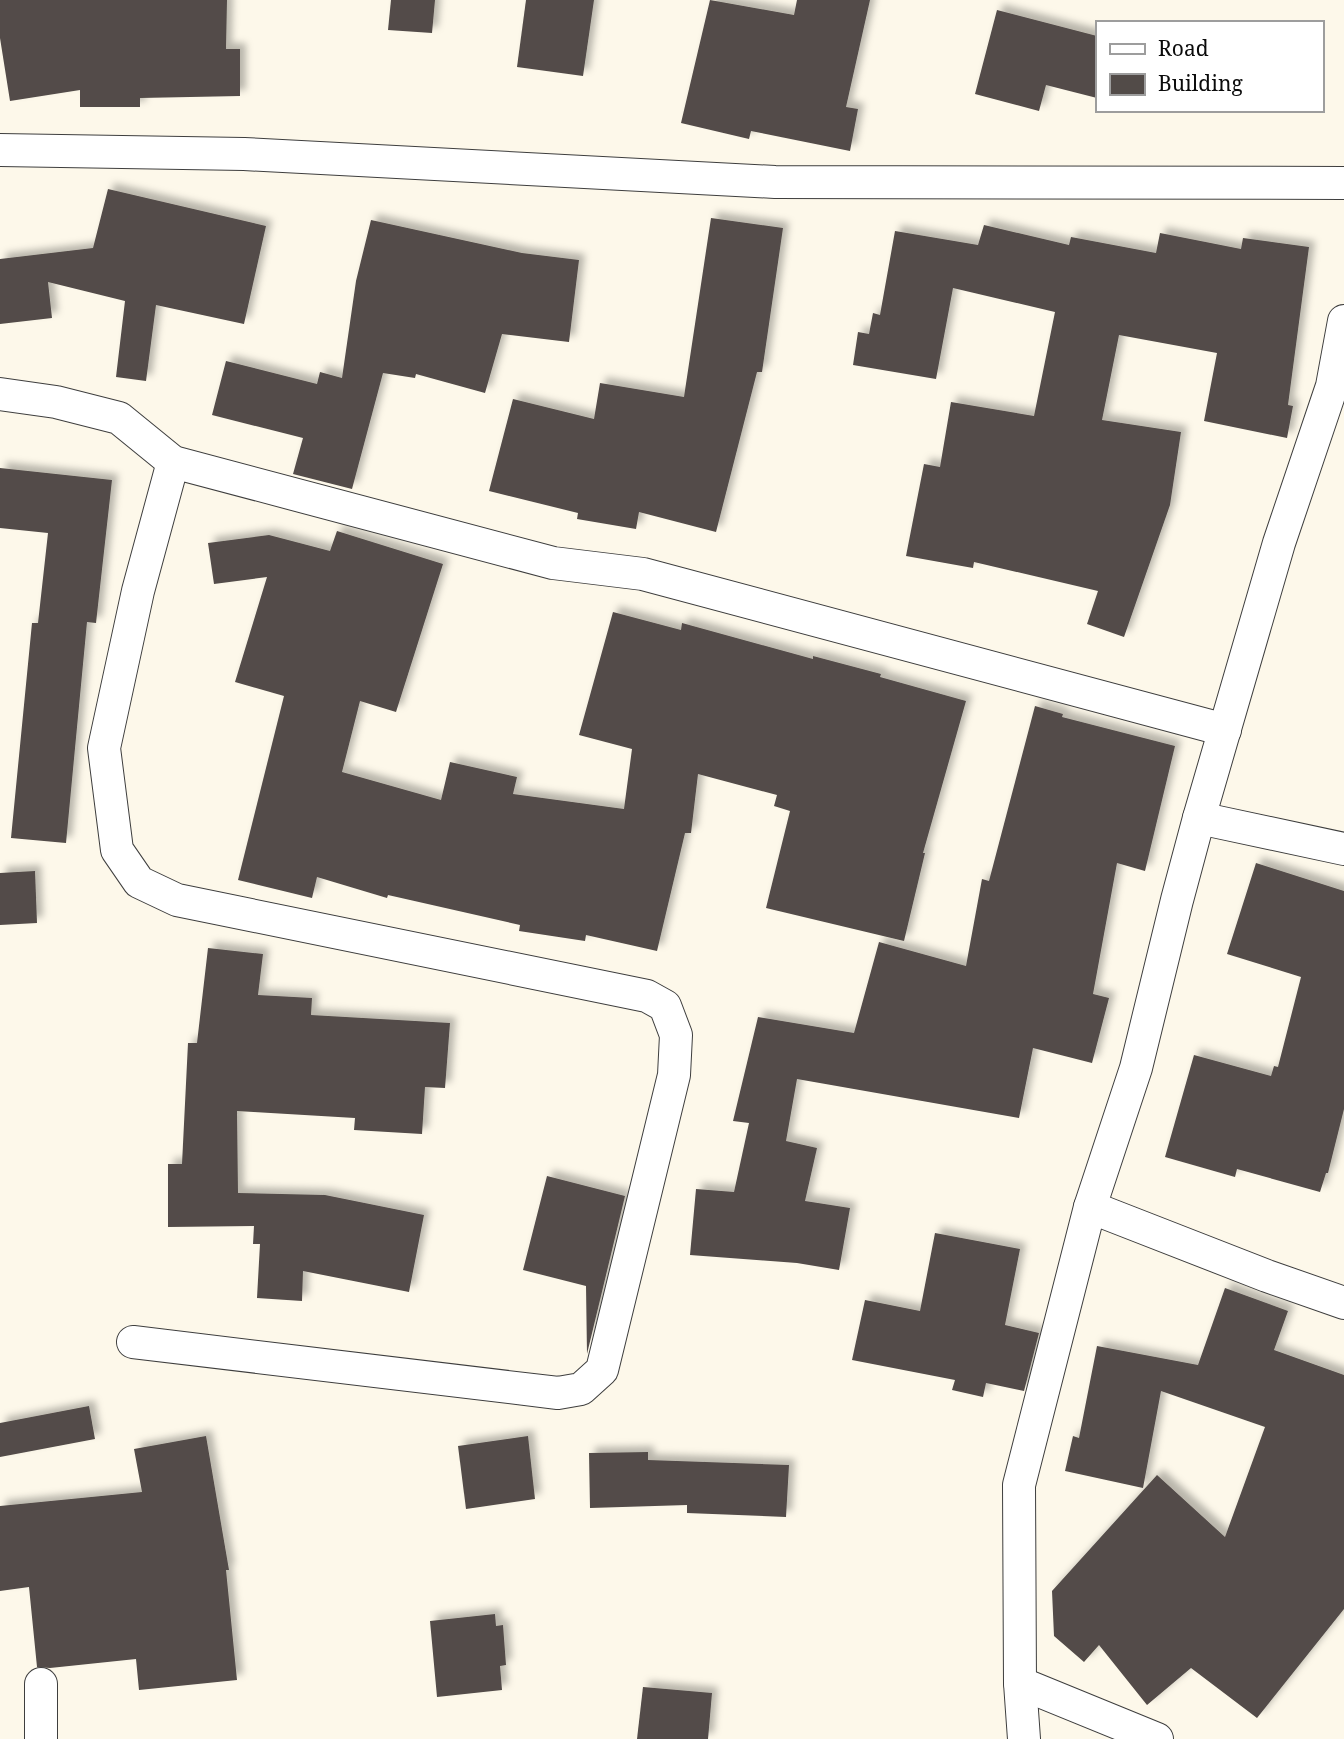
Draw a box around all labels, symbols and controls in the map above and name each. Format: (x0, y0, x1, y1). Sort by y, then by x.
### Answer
legend (1096, 21, 1323, 112)
text: Road (1158, 34, 1209, 62)
text: Building (1158, 69, 1243, 97)

